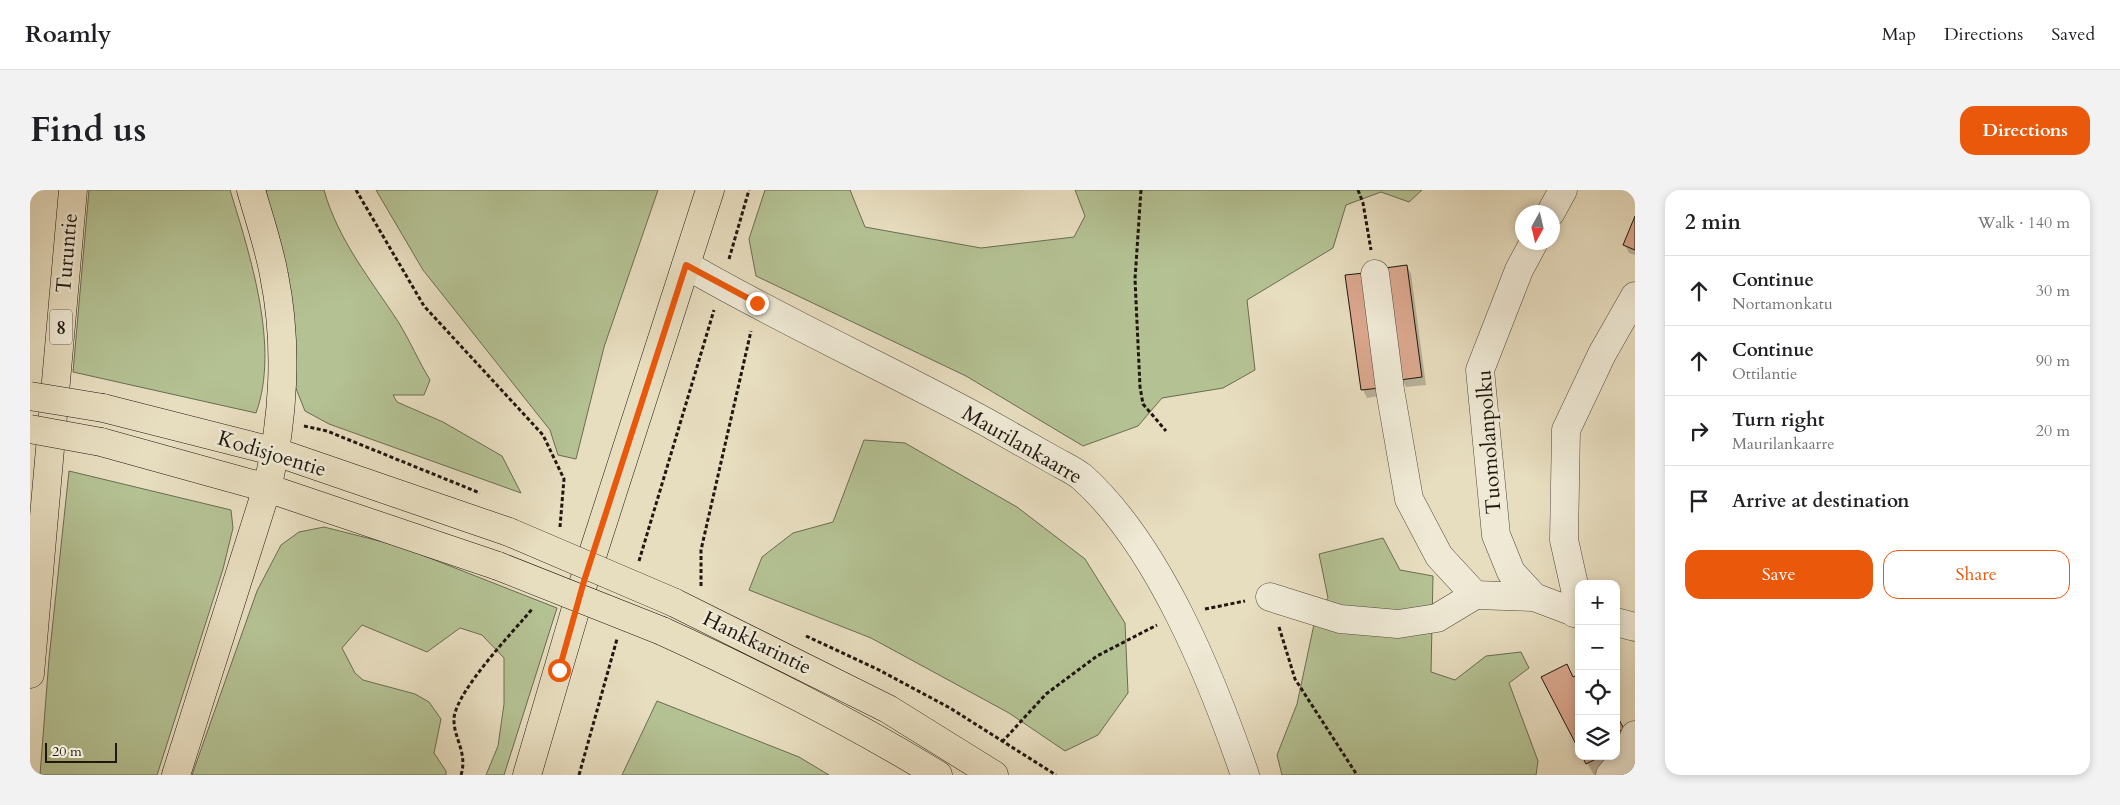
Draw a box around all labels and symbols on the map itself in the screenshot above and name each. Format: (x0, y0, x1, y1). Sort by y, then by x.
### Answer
north arrow (1515, 205, 1560, 250)
street label: Turuntie (49, 212, 85, 294)
route end (746, 292, 769, 315)
road number: 8 (50, 310, 72, 344)
street label: Tuomolanpolku (1469, 369, 1509, 515)
street label: Maurilankaarre (956, 399, 1088, 491)
street label: Kodisjoentie (214, 424, 330, 484)
street label: Hankkarintie (698, 604, 816, 682)
route start (548, 659, 571, 682)
scale bar (45, 740, 118, 763)

